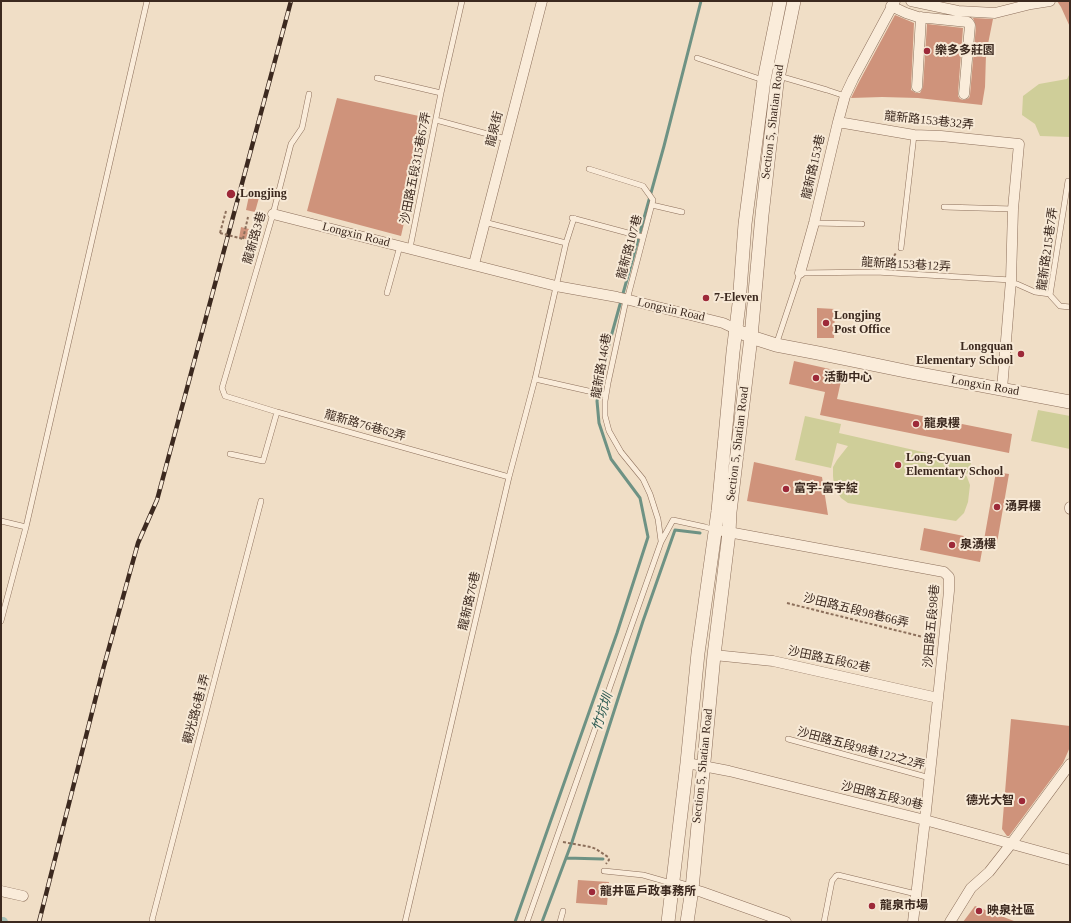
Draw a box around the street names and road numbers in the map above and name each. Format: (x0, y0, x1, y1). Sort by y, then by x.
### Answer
street label: Section 5, Shatian Road (759, 64, 787, 180)
street label: 龍新路153巷32弄 (883, 109, 975, 133)
street label: 龍泉街 (484, 110, 506, 148)
street label: 沙田路五段315巷67弄 (398, 111, 434, 225)
street label: 龍新路153巷 (800, 133, 828, 201)
street label: 龍新路215巷7弄 (1035, 206, 1061, 292)
street label: 龍新路3巷 (241, 210, 269, 266)
street label: 龍新路107巷 (615, 213, 645, 281)
street label: Longxin Road (321, 220, 391, 250)
street label: 龍新路153巷12弄 (861, 255, 951, 275)
street label: Longxin Road (636, 295, 706, 325)
street label: 龍新路146巷 (589, 332, 615, 400)
street label: Longxin Road (950, 373, 1020, 399)
street label: Section 5, Shatian Road (724, 386, 752, 502)
street label: 龍新路76巷62弄 (323, 408, 407, 444)
street label: 龍新路76巷 (456, 570, 484, 632)
street label: 沙田路五段98巷 (921, 584, 943, 668)
street label: 沙田路五段98巷66弄 (802, 591, 910, 631)
street label: 沙田路五段62巷 (786, 644, 872, 676)
street label: 觀光路6巷1弄 (181, 672, 213, 746)
street label: Section 5, Shatian Road (690, 708, 716, 824)
street label: 沙田路五段98巷122之2弄 (795, 725, 927, 773)
street label: 沙田路五段30巷 (840, 779, 924, 813)

